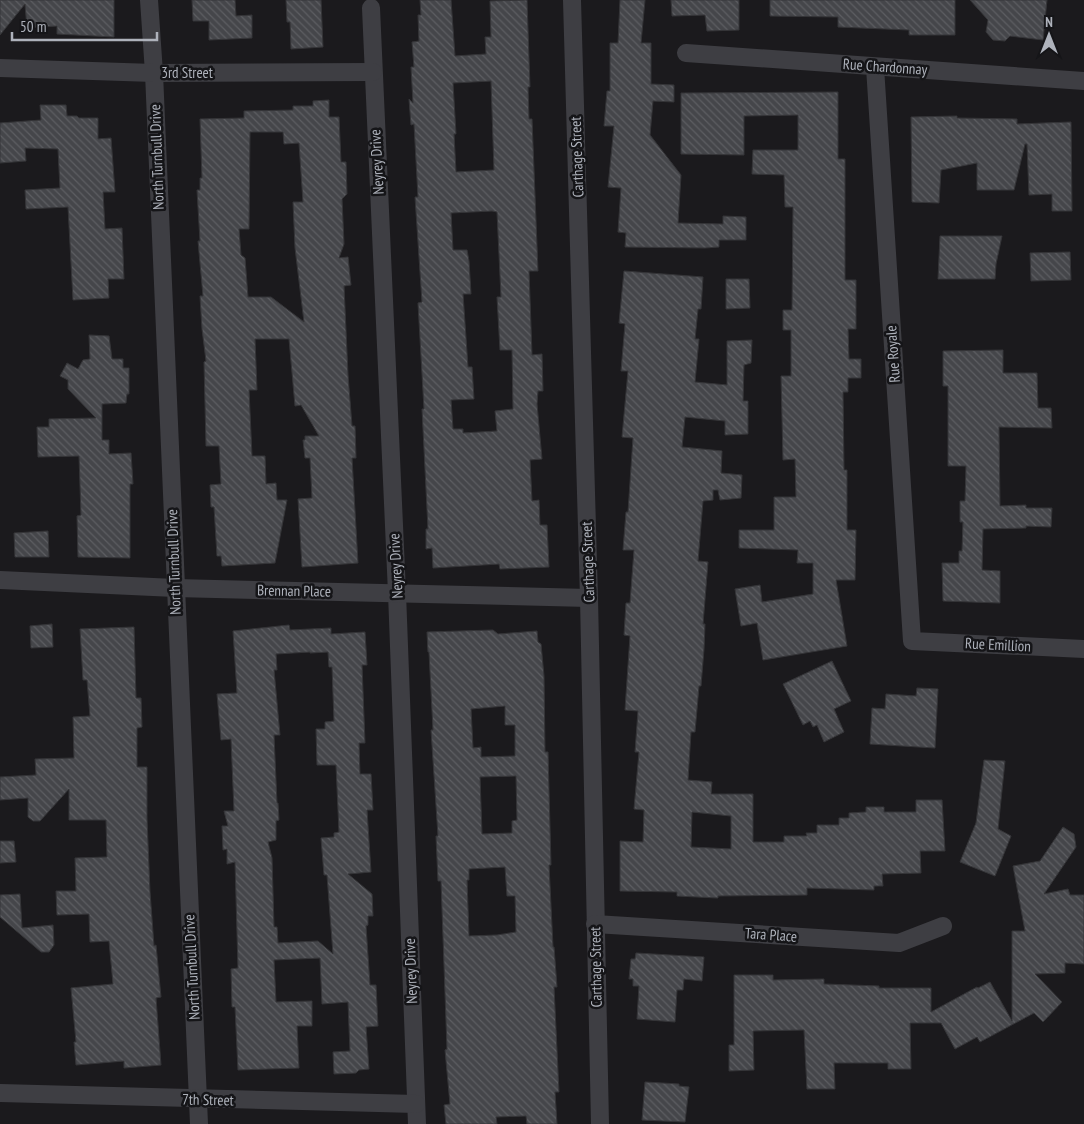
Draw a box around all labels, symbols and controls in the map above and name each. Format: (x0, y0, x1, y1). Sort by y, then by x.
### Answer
scale bar (12, 10, 158, 42)
north arrow (1024, 10, 1074, 60)
text: N (1045, 13, 1053, 31)
text: 50 m (20, 17, 46, 36)
street label: Rue Chardonnay (842, 54, 928, 79)
street label: 3rd Street (161, 63, 213, 82)
street label: North Turnbull Drive (145, 104, 168, 210)
street label: Carthage Street (566, 116, 587, 198)
street label: Neyrey Drive (365, 129, 388, 195)
street label: Rue Royale (881, 325, 904, 383)
street label: North Turnbull Drive (162, 509, 185, 615)
street label: Carthage Street (577, 521, 598, 603)
street label: Neyrey Drive (384, 533, 407, 599)
street label: Brennan Place (257, 580, 331, 601)
street label: Rue Emillion (965, 633, 1031, 656)
street label: North Turnbull Drive (179, 914, 204, 1020)
street label: Tara Place (744, 923, 798, 946)
street label: Carthage Street (585, 926, 606, 1008)
street label: Neyrey Drive (400, 938, 421, 1004)
street label: 7th Street (182, 1090, 234, 1109)

